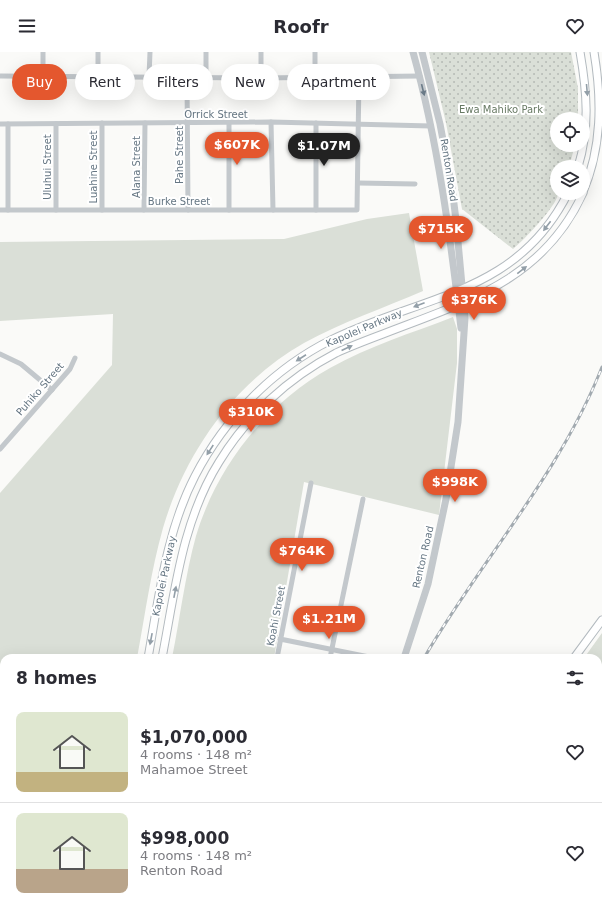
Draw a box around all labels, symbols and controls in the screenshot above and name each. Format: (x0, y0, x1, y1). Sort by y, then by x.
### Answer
icon: menu (16, 15, 38, 37)
icon: heart (564, 15, 586, 37)
text: Roofr (273, 16, 329, 37)
chip: Buy (12, 64, 67, 100)
chip: Rent (75, 64, 135, 100)
chip: Filters (143, 64, 213, 100)
chip: New (221, 64, 279, 100)
chip: Apartment (287, 64, 390, 100)
one-way arrow (420, 84, 426, 96)
one-way arrow (583, 84, 590, 96)
park label: Ewa Mahiko Park (459, 104, 543, 115)
street label: Orrick Street (184, 109, 248, 120)
map controls (550, 112, 590, 200)
button: locate (550, 112, 590, 152)
street label: Pahe Street (174, 126, 185, 184)
street label: Luahine Street (88, 130, 99, 204)
pin: $607K (209, 132, 265, 166)
pin: $1.07M (291, 133, 357, 167)
street label: Uluhui Street (42, 134, 53, 200)
street label: Alana Street (131, 136, 142, 198)
text: $607K (214, 137, 260, 152)
text: $1.07M (297, 138, 351, 153)
street label: Renton Road (439, 138, 459, 202)
button: layers (550, 160, 590, 200)
street label: Burke Street (148, 196, 210, 207)
pin: $715K (413, 216, 469, 250)
text: $715K (418, 221, 464, 236)
one-way arrow (544, 221, 552, 231)
one-way arrow (516, 266, 527, 274)
pin: $376K (446, 287, 502, 321)
text: $376K (451, 292, 497, 307)
one-way arrow (413, 303, 425, 309)
street label: Kapolei Parkway (324, 307, 404, 349)
one-way arrow (341, 345, 353, 351)
one-way arrow (295, 354, 306, 362)
street label: Puhiko Street (14, 360, 66, 418)
pin: $310K (223, 399, 279, 433)
text: $310K (228, 404, 274, 419)
one-way arrow (206, 445, 214, 455)
pin: $998K (427, 469, 483, 503)
text: $998K (432, 474, 478, 489)
street label: Renton Road (410, 525, 436, 589)
street label: Kapolei Parkway (150, 535, 178, 617)
pin: $764K (274, 538, 330, 572)
text: $764K (279, 543, 325, 558)
street label: Koahi Street (265, 585, 287, 647)
one-way arrow (172, 586, 178, 598)
pin: $1.21M (296, 606, 362, 640)
text: $1.21M (302, 611, 356, 626)
one-way arrow (148, 633, 154, 645)
icon: filters (564, 667, 586, 689)
text: 8 homes (16, 668, 97, 688)
text: $1,070,000 (140, 727, 248, 747)
icon: home (48, 728, 96, 776)
icon: heart (564, 741, 586, 763)
text: 4 rooms · 148 m² (140, 747, 252, 762)
text: Mahamoe Street (140, 762, 248, 777)
text: $998,000 (140, 828, 229, 848)
icon: home (48, 829, 96, 877)
icon: heart (564, 842, 586, 864)
text: 4 rooms · 148 m² (140, 848, 252, 863)
text: Renton Road (140, 863, 223, 878)

